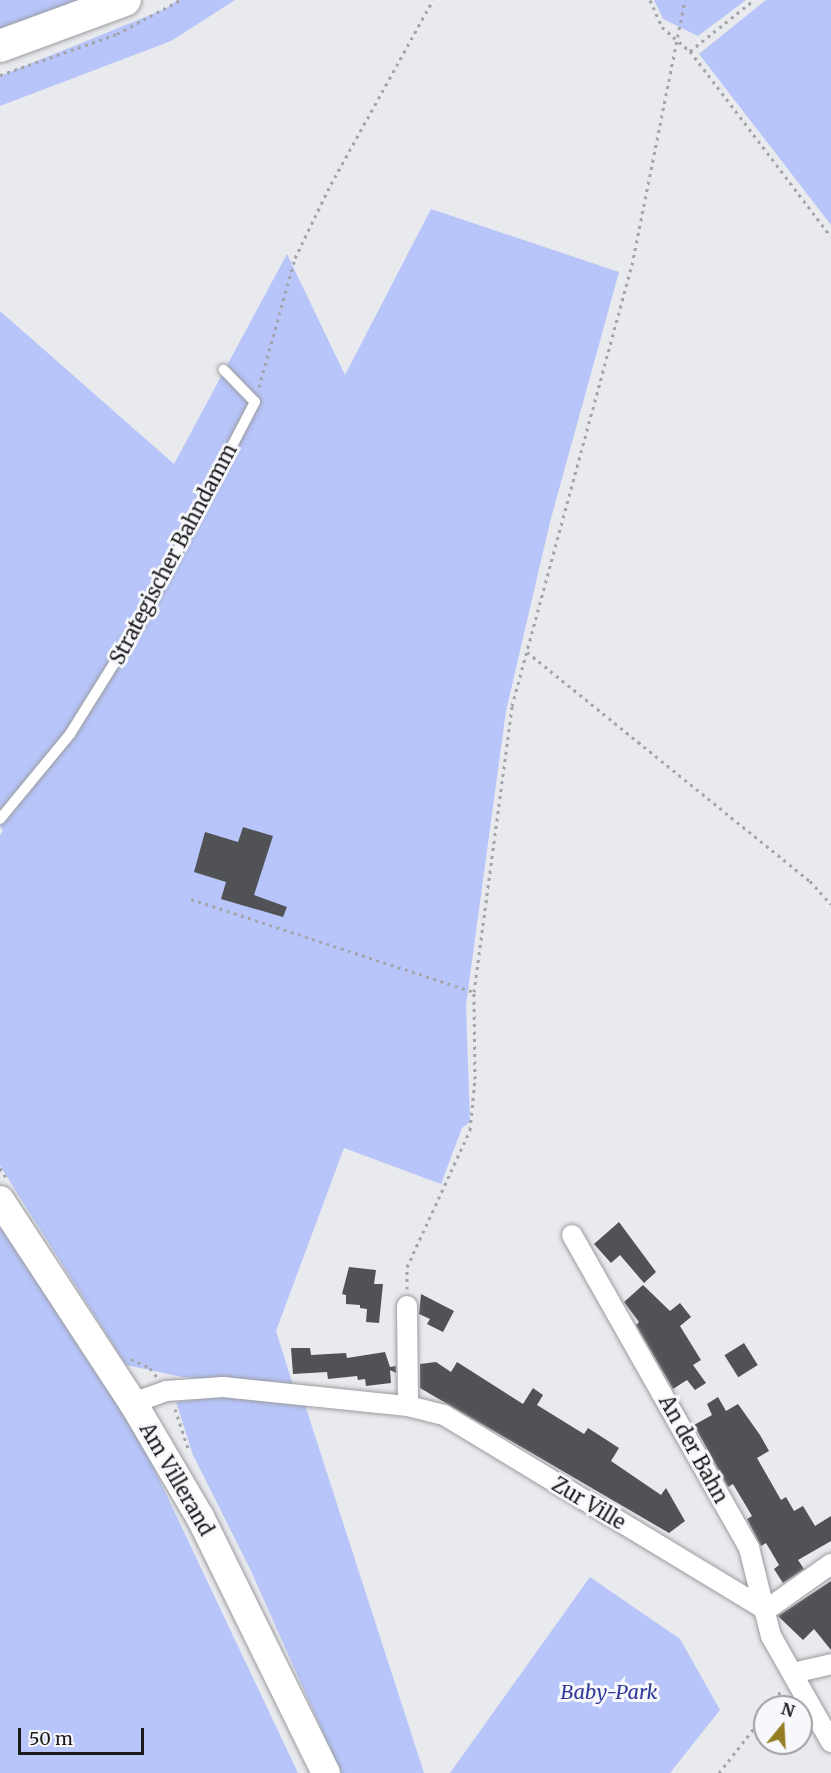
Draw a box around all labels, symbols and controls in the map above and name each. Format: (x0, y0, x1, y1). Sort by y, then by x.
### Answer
street label: Strategischer Bahndamm (105, 440, 241, 668)
street label: An der Bahn (655, 1391, 733, 1507)
street label: Am Villerand (135, 1418, 219, 1540)
street label: Zur Ville (548, 1472, 630, 1534)
park label: Baby-Park (560, 1679, 658, 1703)
north arrow (753, 1695, 813, 1755)
text: N (779, 1698, 797, 1721)
scale bar (21, 1716, 147, 1754)
text: 50 m (29, 1727, 73, 1750)

